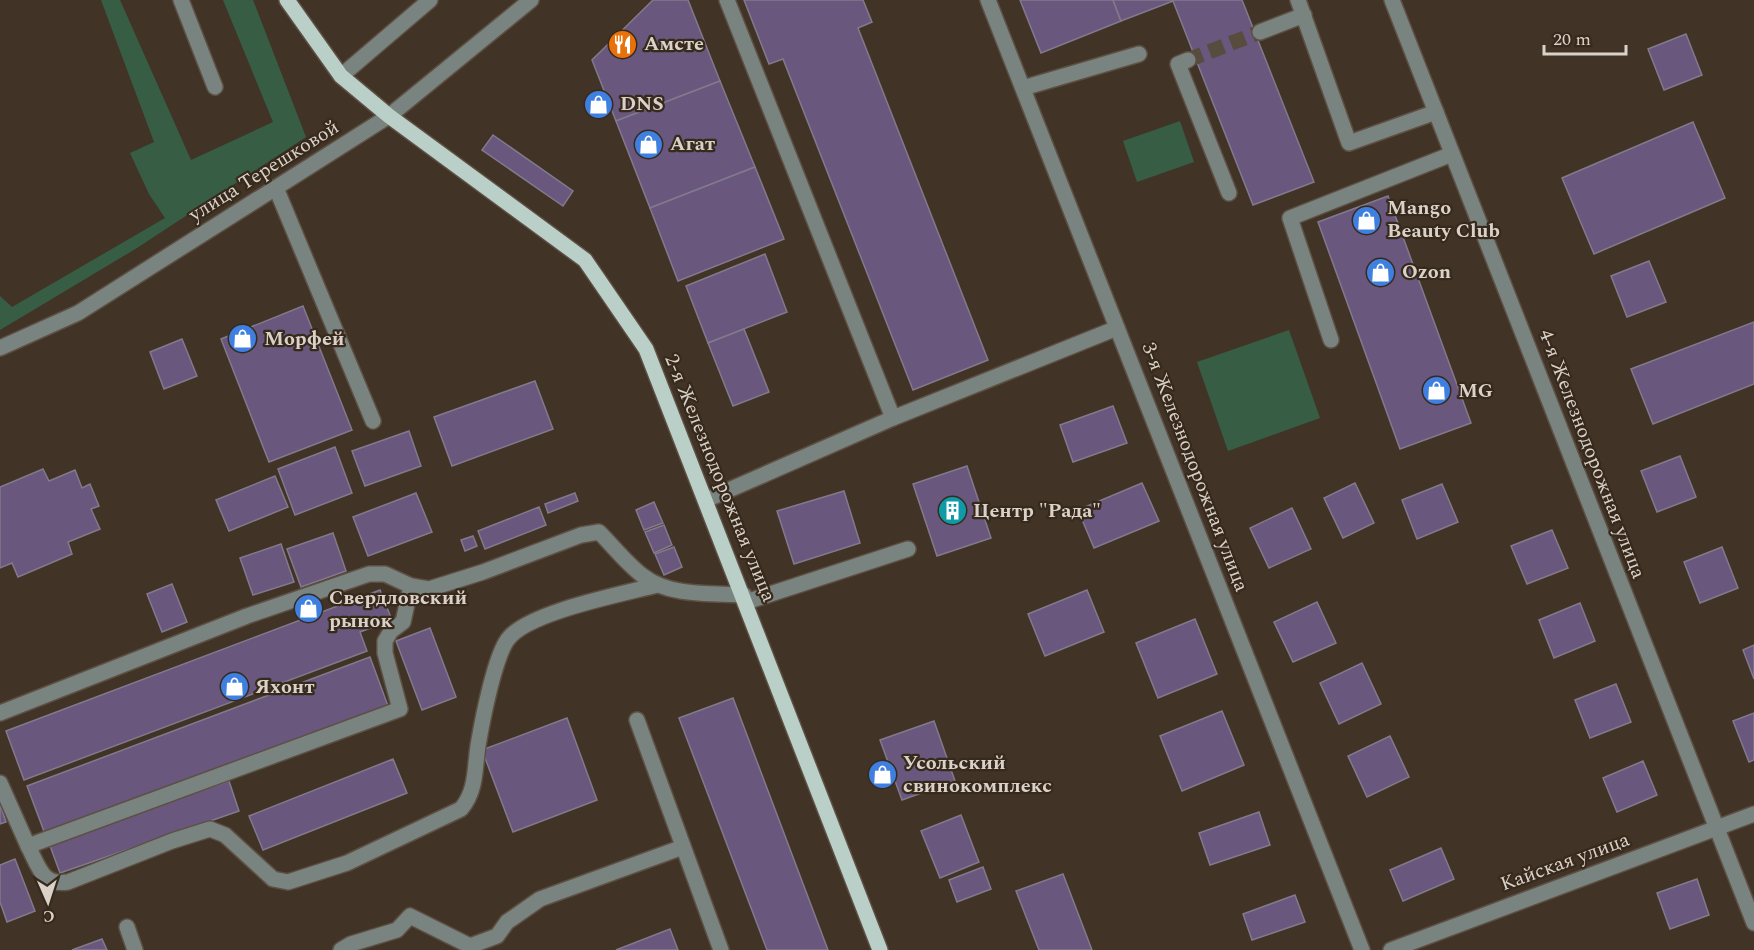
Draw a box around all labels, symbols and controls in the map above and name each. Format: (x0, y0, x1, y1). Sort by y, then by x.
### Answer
scale bar (1544, 18, 1626, 56)
text: 20 m (1553, 26, 1591, 53)
restaurant icon: Амсте (607, 28, 639, 60)
place label: Амсте (644, 29, 704, 59)
shop icon: DNS (583, 88, 615, 120)
place label: DNS (620, 89, 664, 119)
street label: улица Терешковой (182, 113, 345, 230)
shop icon: Агат (633, 128, 665, 160)
place label: Агат (670, 129, 715, 159)
place label: Mango Beauty Club (1387, 193, 1500, 246)
shop icon: Mango Beauty Club (1350, 204, 1382, 236)
shop icon: Ozon (1365, 256, 1397, 288)
place label: Ozon (1402, 257, 1451, 287)
shop icon: Морфей (227, 323, 259, 355)
place label: Морфей (264, 324, 345, 354)
street label: 4-я Железнодорожная улица (1531, 325, 1654, 583)
street label: 3-я Железнодорожная улица (1134, 338, 1257, 596)
street label: 2-я Железнодорожная улица (656, 350, 784, 607)
shop icon: MG (1421, 375, 1453, 407)
place label: MG (1458, 376, 1493, 406)
building icon: Центр "Рада" (936, 495, 968, 527)
place label: Центр "Рада" (973, 496, 1101, 526)
place label: Свердловский рынок (329, 583, 467, 636)
shop icon: Свердловский рынок (292, 593, 324, 625)
shop icon: Яхонт (218, 671, 250, 703)
place label: Яхонт (255, 672, 314, 702)
place label: Усольский свинокомплекс (903, 748, 1052, 801)
shop icon: Усольский свинокомплекс (866, 759, 898, 791)
street label: Кайская улица (1496, 825, 1634, 899)
north arrow (18, 872, 78, 932)
text: С (42, 904, 55, 928)

